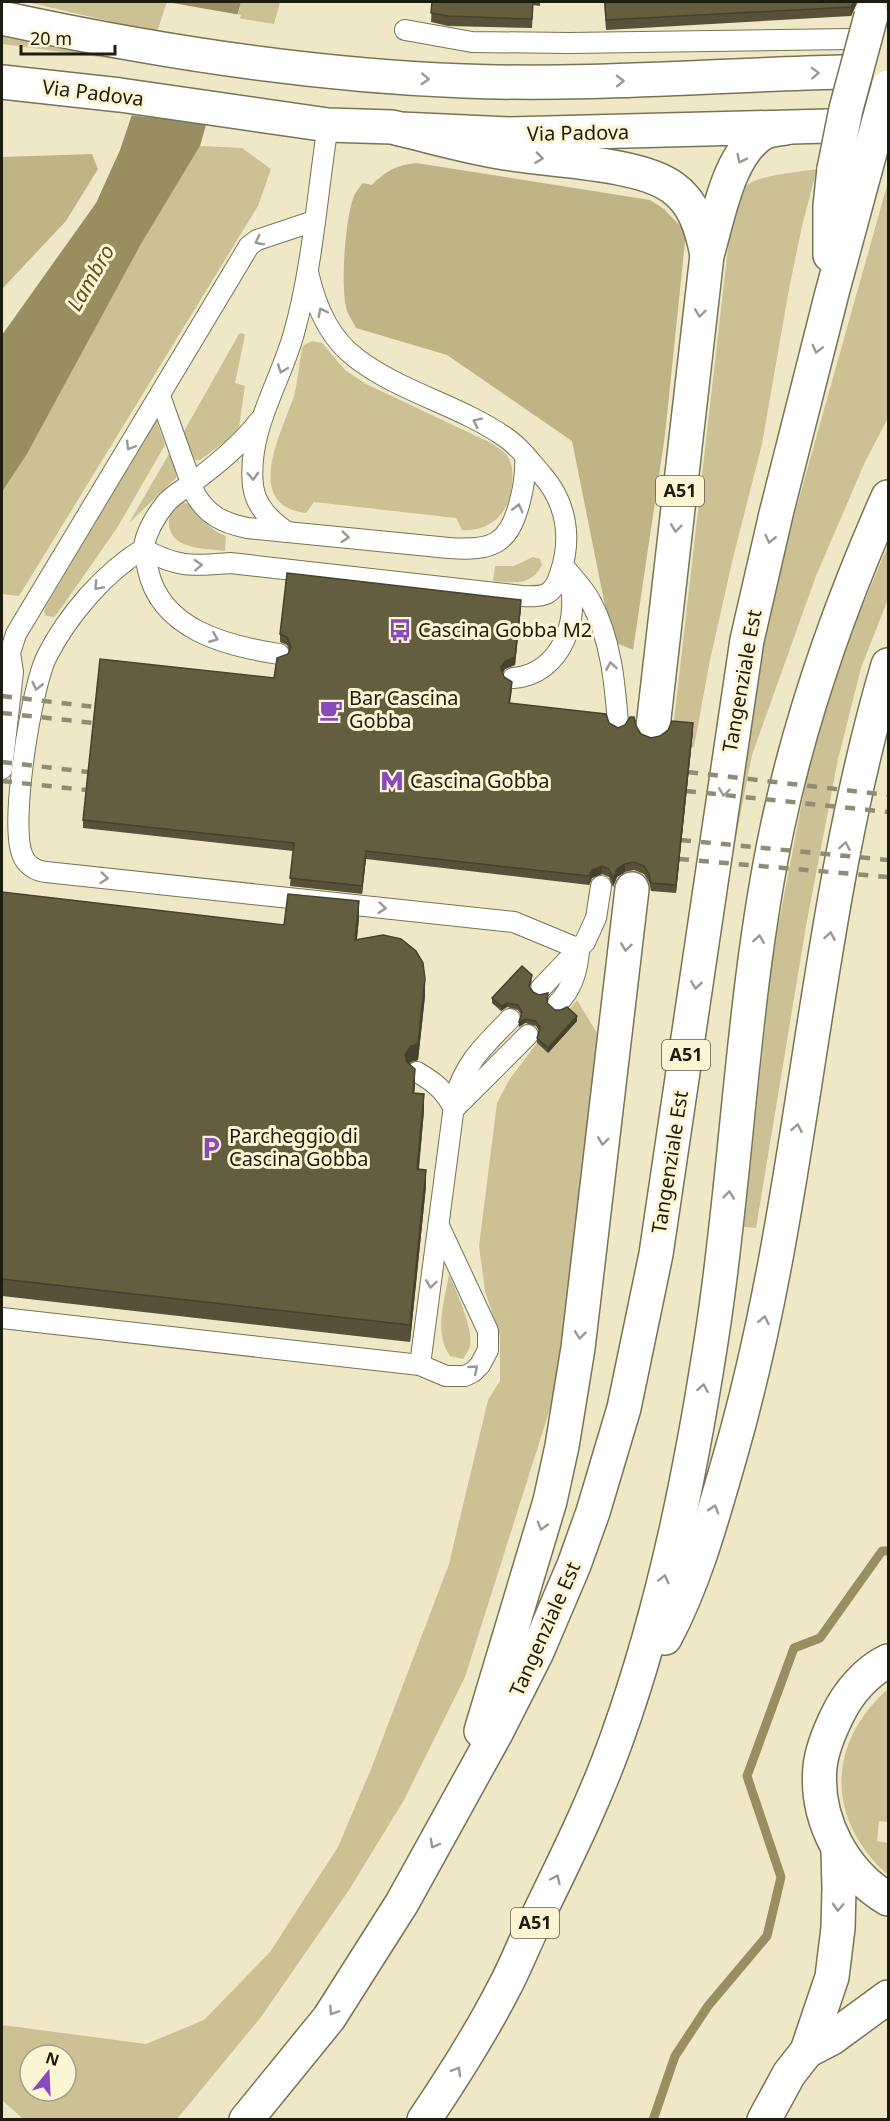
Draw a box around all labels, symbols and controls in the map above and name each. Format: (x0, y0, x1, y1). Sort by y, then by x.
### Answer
scale bar (21, 18, 116, 56)
text: 20 m (30, 26, 72, 50)
one-way arrow (810, 67, 819, 79)
street label: Via Padova (41, 73, 145, 112)
one-way arrow (420, 73, 429, 86)
one-way arrow (615, 75, 624, 88)
street label: Via Padova (527, 118, 629, 147)
one-way arrow (535, 151, 544, 164)
one-way arrow (736, 153, 748, 164)
one-way arrow (254, 233, 265, 245)
water label: Lambro (60, 239, 120, 316)
one-way arrow (317, 308, 329, 319)
one-way arrow (695, 308, 707, 318)
one-way arrow (812, 344, 825, 354)
one-way arrow (276, 363, 289, 374)
one-way arrow (473, 417, 484, 429)
one-way arrow (126, 440, 138, 450)
one-way arrow (247, 472, 259, 481)
road number: A51 (656, 476, 704, 506)
one-way arrow (511, 503, 524, 513)
one-way arrow (670, 523, 682, 532)
one-way arrow (341, 531, 350, 543)
one-way arrow (765, 533, 778, 543)
one-way arrow (194, 558, 203, 571)
one-way arrow (95, 578, 106, 589)
street label: Tangenziale Est (716, 607, 767, 754)
place label: Cascina Gobba M2 (418, 616, 592, 643)
bus stop icon: Cascina Gobba M2 (387, 617, 413, 643)
one-way arrow (208, 631, 219, 644)
one-way arrow (605, 661, 618, 671)
one-way arrow (31, 681, 44, 691)
place label: Bar Cascina Gobba (349, 684, 458, 734)
cafe icon: Bar Cascina Gobba (318, 697, 344, 723)
place label: Cascina Gobba (410, 767, 549, 794)
metro station icon: Cascina Gobba (379, 768, 405, 794)
one-way arrow (719, 788, 731, 797)
one-way arrow (838, 841, 851, 851)
one-way arrow (100, 871, 109, 884)
one-way arrow (377, 901, 386, 914)
one-way arrow (823, 931, 835, 941)
one-way arrow (752, 934, 764, 943)
one-way arrow (620, 943, 632, 952)
one-way arrow (691, 981, 703, 990)
road number: A51 (662, 1040, 710, 1070)
street label: Tangenziale Est (645, 1089, 694, 1235)
place label: Parcheggio di Cascina Gobba (229, 1122, 368, 1172)
one-way arrow (791, 1124, 803, 1133)
parking icon: Parcheggio di Cascina Gobba (198, 1135, 224, 1161)
one-way arrow (597, 1137, 610, 1146)
one-way arrow (722, 1191, 735, 1200)
one-way arrow (426, 1279, 438, 1288)
one-way arrow (756, 1316, 769, 1326)
one-way arrow (574, 1330, 587, 1339)
one-way arrow (467, 1365, 478, 1376)
one-way arrow (696, 1384, 709, 1394)
one-way arrow (707, 1504, 719, 1515)
one-way arrow (537, 1521, 550, 1531)
street label: Tangenziale Est (503, 1557, 586, 1700)
one-way arrow (657, 1575, 669, 1585)
one-way arrow (430, 1838, 441, 1848)
one-way arrow (549, 1875, 561, 1886)
one-way arrow (832, 1903, 845, 1912)
road number: A51 (511, 1908, 559, 1938)
one-way arrow (329, 2005, 341, 2015)
north arrow (18, 2043, 78, 2103)
text: N (43, 2046, 62, 2071)
one-way arrow (449, 2067, 461, 2077)

